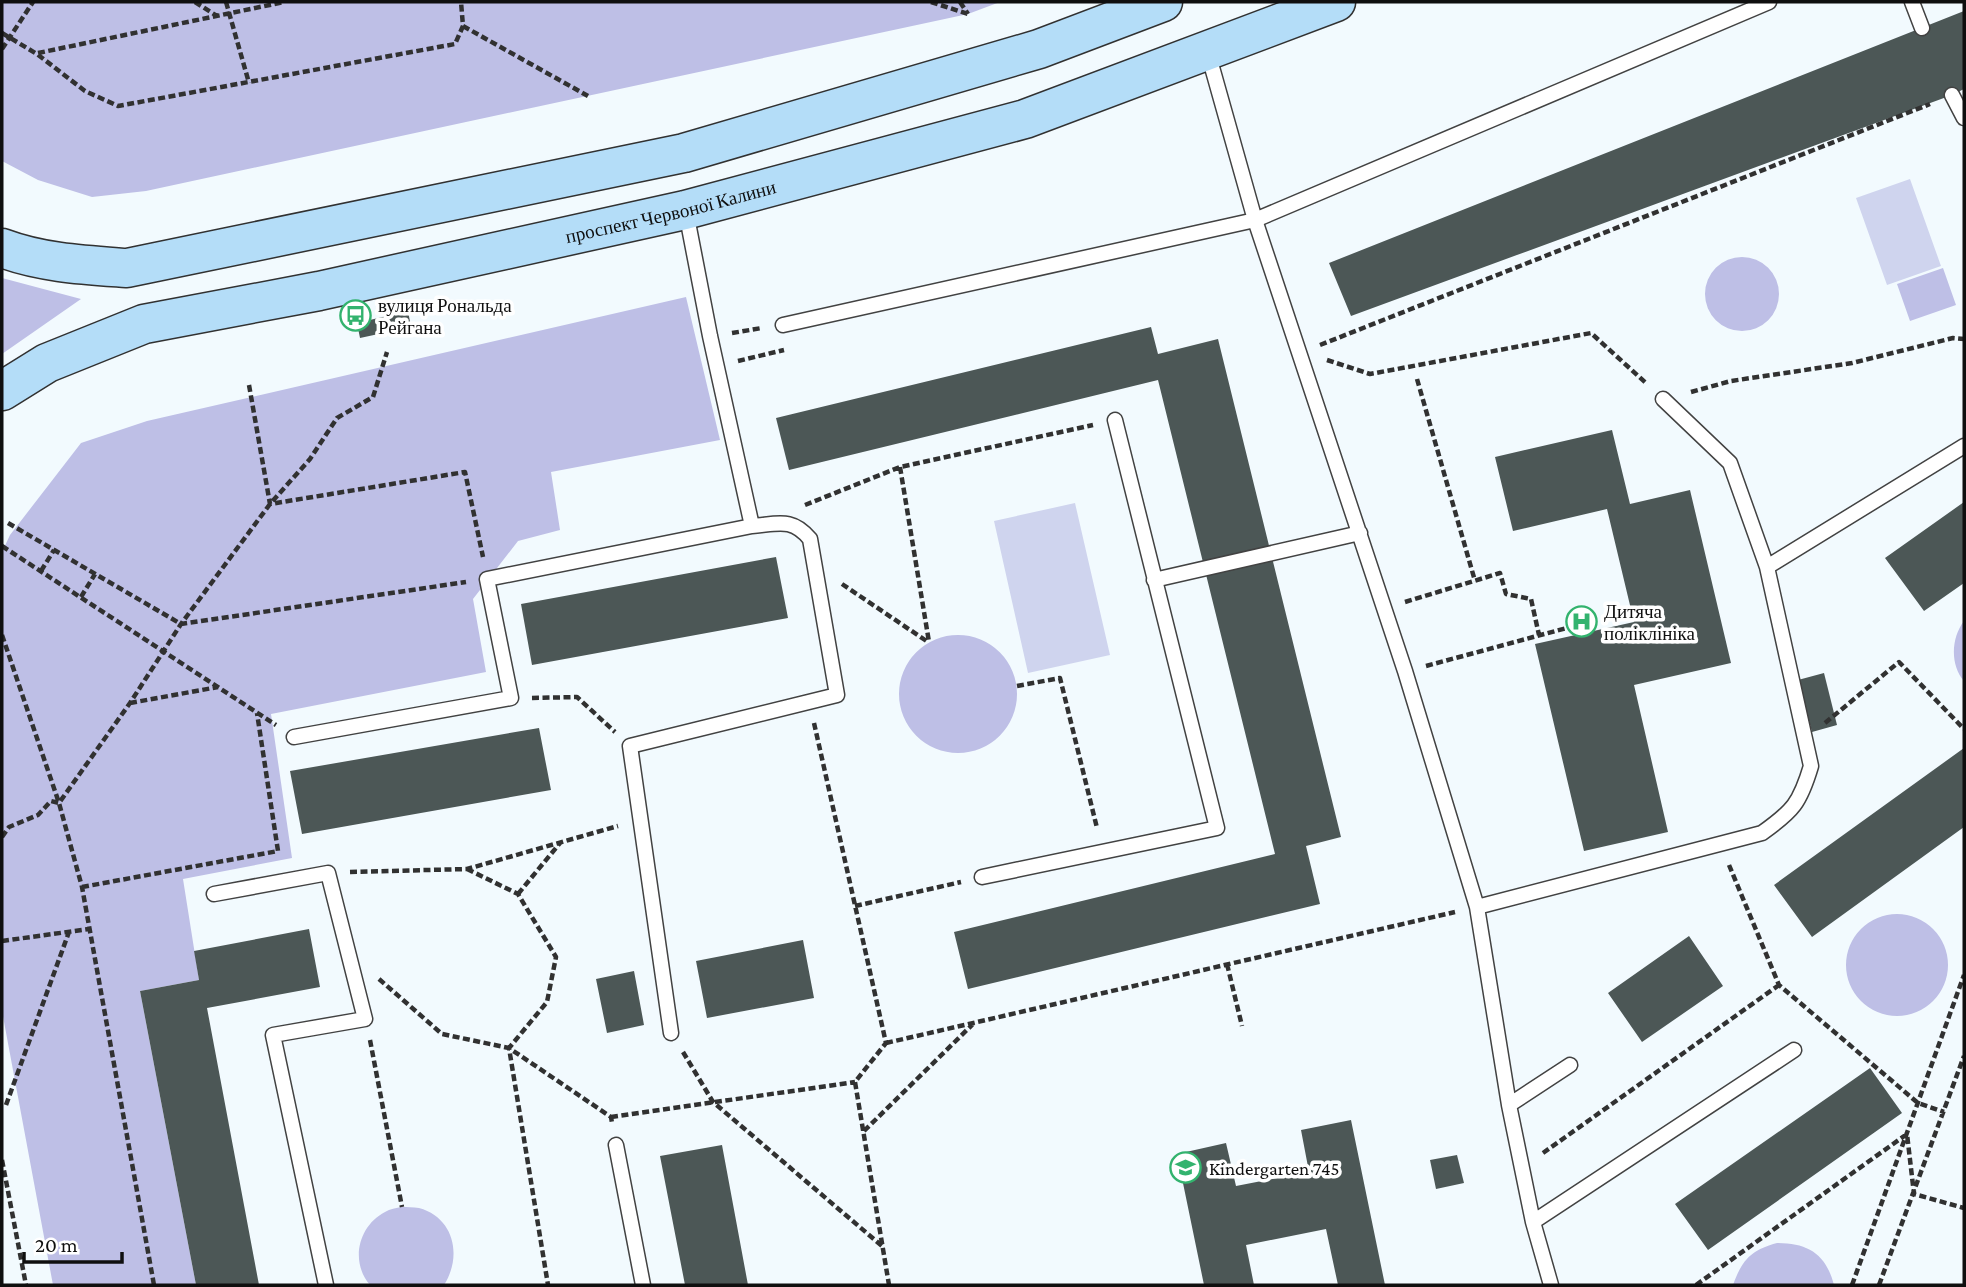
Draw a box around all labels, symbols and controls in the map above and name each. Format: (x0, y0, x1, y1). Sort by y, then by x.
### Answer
street label: проспект Червоної Калини (563, 176, 778, 247)
place label: вулиця Рональда Рейгана (378, 295, 512, 338)
bus stop icon: вулиця Рональда Рейгана (338, 299, 372, 333)
place label: Дитяча поліклініка (1604, 601, 1696, 644)
hospital icon: Дитяча поліклініка (1564, 605, 1598, 639)
school or university icon: Kindergarten 745 (1169, 1151, 1203, 1185)
place label: Kindergarten 745 (1209, 1158, 1339, 1179)
scale bar (24, 1220, 122, 1264)
text: 20 m (35, 1233, 78, 1257)

